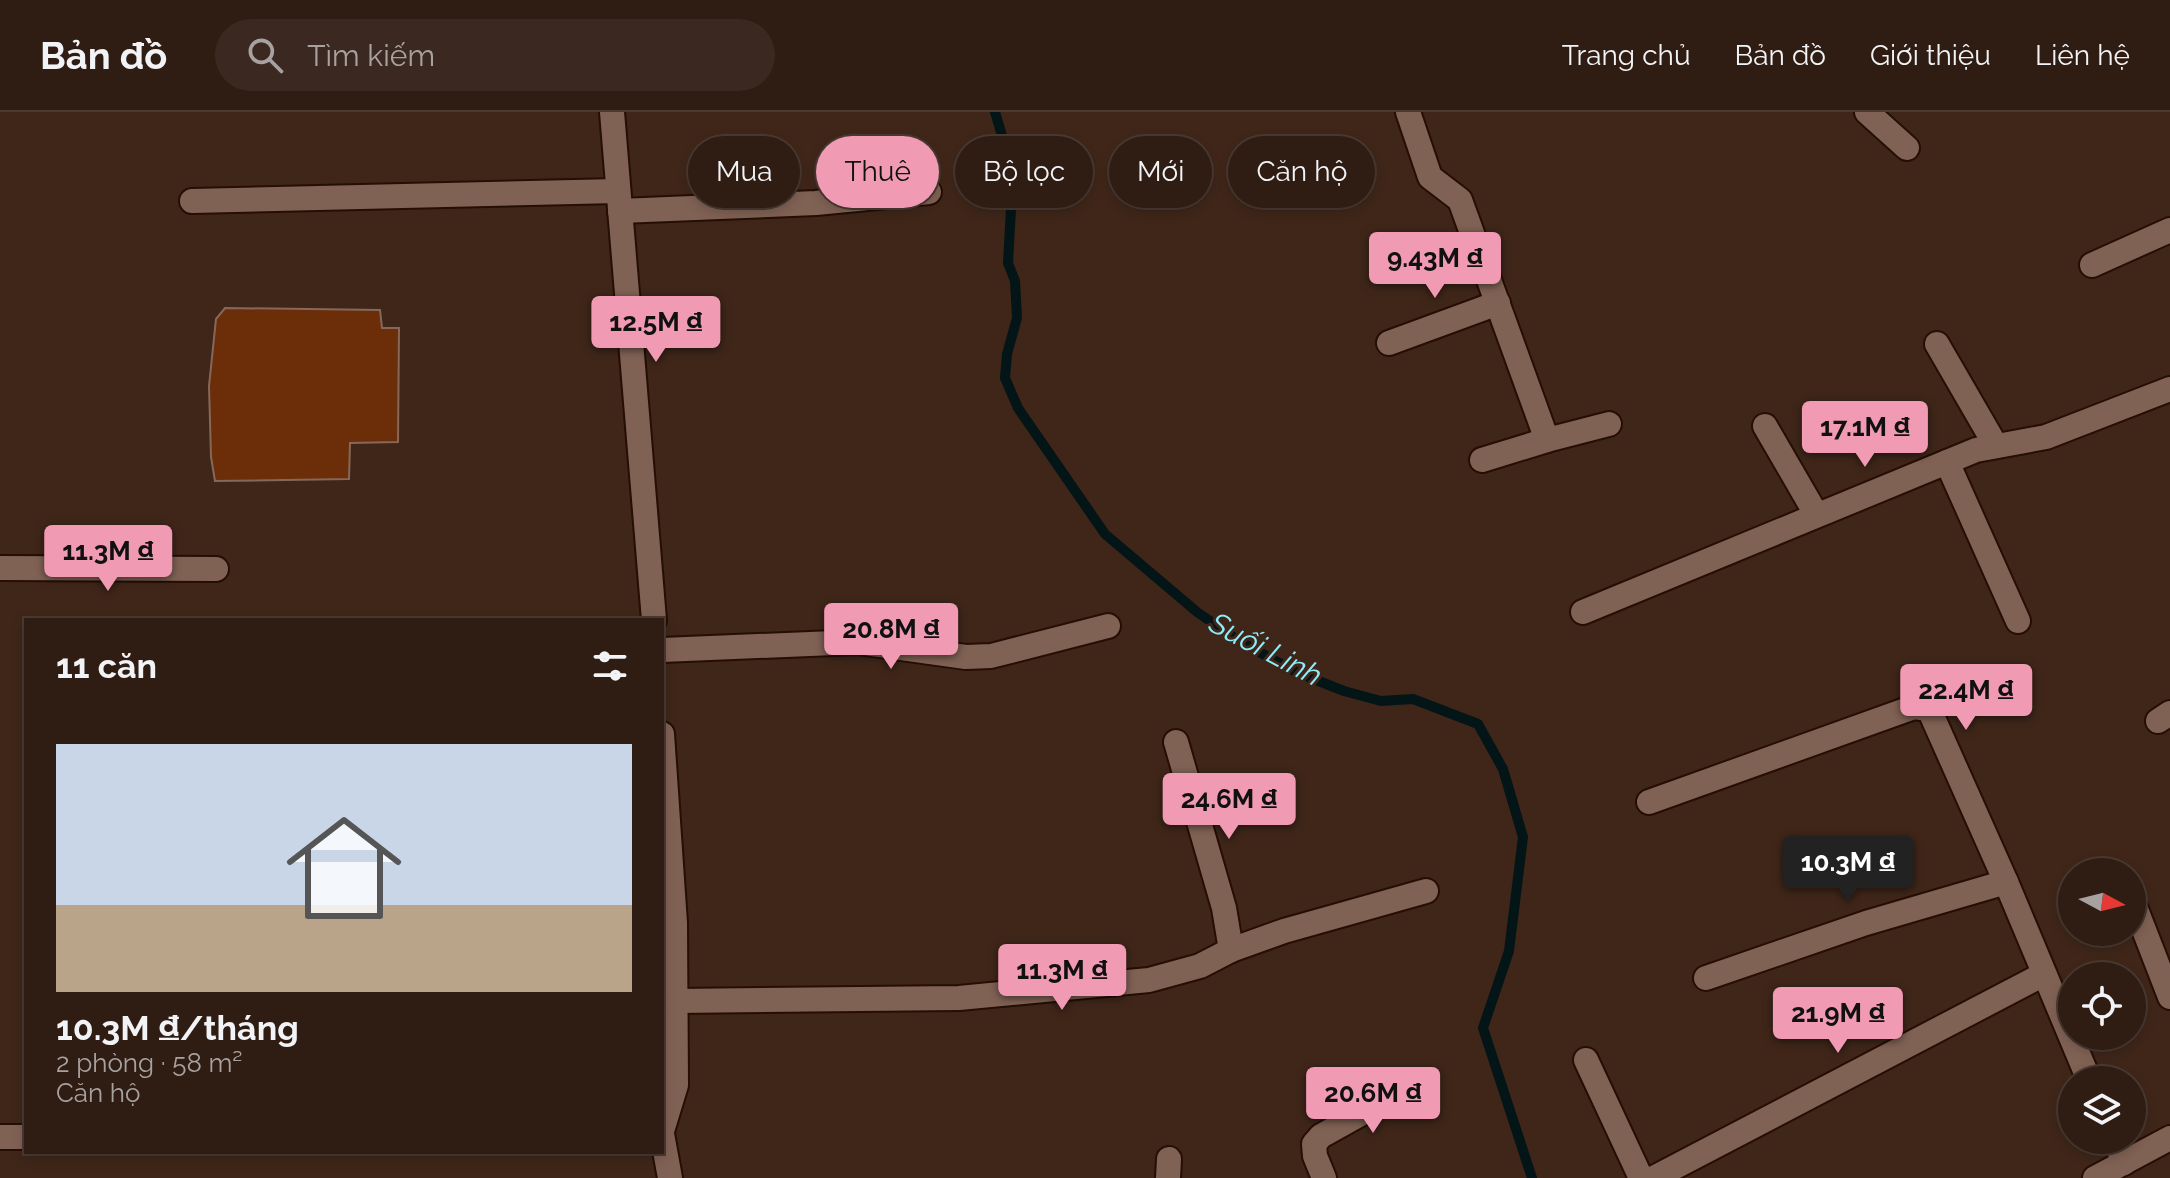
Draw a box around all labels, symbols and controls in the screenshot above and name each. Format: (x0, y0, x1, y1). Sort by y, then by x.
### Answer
search box (215, 19, 775, 91)
text: Bản đồ (40, 33, 167, 78)
icon: search (243, 33, 287, 77)
text: Tìm kiếm (307, 38, 435, 73)
text: Trang chủ (1562, 39, 1691, 72)
text: Bản đồ (1735, 39, 1826, 72)
text: Giới thiệu (1870, 39, 1991, 72)
text: Liên hệ (2035, 39, 2130, 72)
chip: Mua (688, 136, 800, 208)
chip: Thuê (816, 136, 939, 208)
chip: Bộ lọc (955, 136, 1093, 208)
chip: Mới (1109, 136, 1212, 208)
chip: Căn hộ (1228, 136, 1375, 208)
pin: 9.43M ₫ (1361, 232, 1509, 300)
text: 9.43M ₫ (1387, 243, 1483, 273)
pin: 12.5M ₫ (582, 296, 730, 364)
text: 12.5M ₫ (609, 307, 703, 337)
pin: 17.1M ₫ (1791, 401, 1939, 469)
text: 17.1M ₫ (1820, 412, 1910, 442)
pin: 11.3M ₫ (34, 525, 182, 593)
text: 11.3M ₫ (62, 536, 154, 566)
pin: 20.8M ₫ (817, 603, 965, 671)
water label: Suối Linh (1203, 604, 1328, 693)
text: 20.8M ₫ (842, 614, 940, 644)
icon: filters (588, 644, 632, 688)
text: 11 căn (56, 646, 157, 686)
pin: 22.4M ₫ (1892, 664, 2040, 732)
text: 22.4M ₫ (1918, 675, 2014, 705)
pin: 24.6M ₫ (1155, 773, 1303, 841)
text: 24.6M ₫ (1181, 784, 1277, 814)
icon: home (272, 796, 416, 940)
pin: 10.3M ₫ (1774, 836, 1922, 904)
text: 10.3M ₫ (1801, 847, 1895, 877)
north arrow (2058, 858, 2146, 946)
map controls (2058, 858, 2146, 1154)
pin: 11.3M ₫ (988, 944, 1136, 1012)
text: 11.3M ₫ (1016, 955, 1108, 985)
button: locate (2058, 962, 2146, 1050)
pin: 21.9M ₫ (1764, 987, 1912, 1055)
text: 21.9M ₫ (1791, 998, 1885, 1028)
text: 10.3M ₫/tháng (56, 1008, 299, 1048)
text: 2 phòng · 58 m² (56, 1048, 242, 1078)
button: layers (2058, 1066, 2146, 1154)
pin: 20.6M ₫ (1299, 1067, 1447, 1135)
text: Căn hộ (56, 1078, 140, 1108)
text: 20.6M ₫ (1324, 1078, 1422, 1108)

